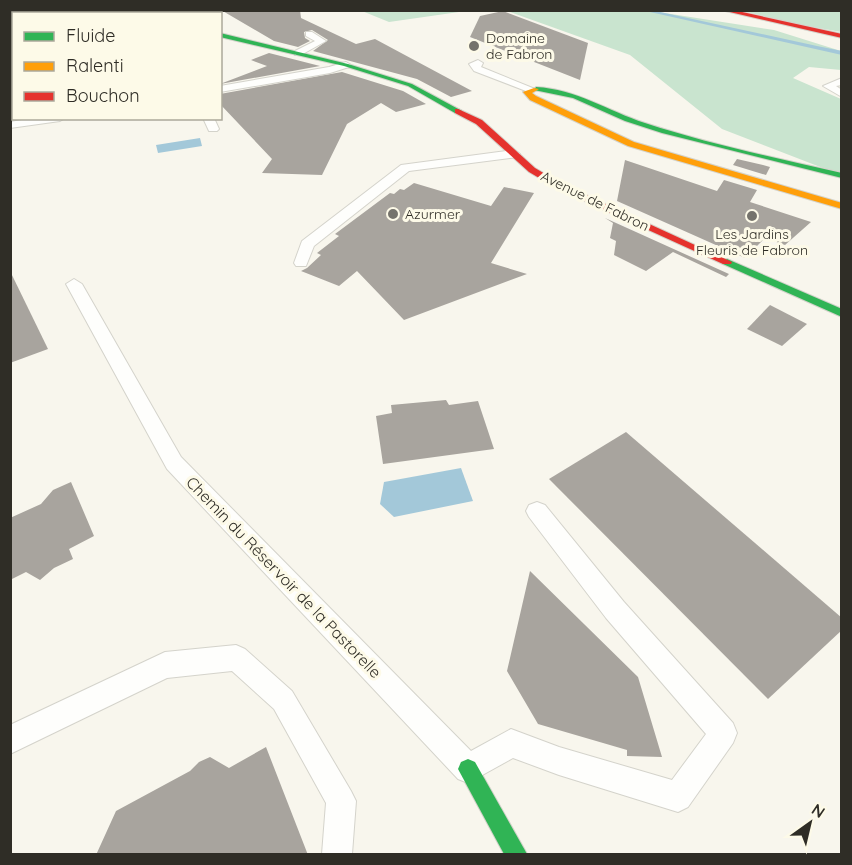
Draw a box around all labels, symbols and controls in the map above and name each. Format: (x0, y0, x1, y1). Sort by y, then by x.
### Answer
legend (12, 12, 222, 120)
text: Fluide (66, 24, 115, 47)
place label: Domaine de Fabron (486, 29, 552, 63)
marker: Domaine de Fabron (467, 39, 481, 53)
text: Ralenti (66, 54, 124, 77)
text: Bouchon (66, 84, 140, 107)
street label: Avenue de Fabron (538, 167, 652, 235)
place label: Azurmer (405, 205, 461, 223)
marker: Azurmer (386, 207, 400, 221)
marker: Les Jardins Fleuris de Fabron (745, 209, 759, 223)
place label: Les Jardins Fleuris de Fabron (696, 225, 808, 259)
street label: Chemin du Réservoir de la Pastorelle (182, 472, 386, 682)
north arrow (780, 793, 840, 853)
text: N (808, 799, 829, 822)

